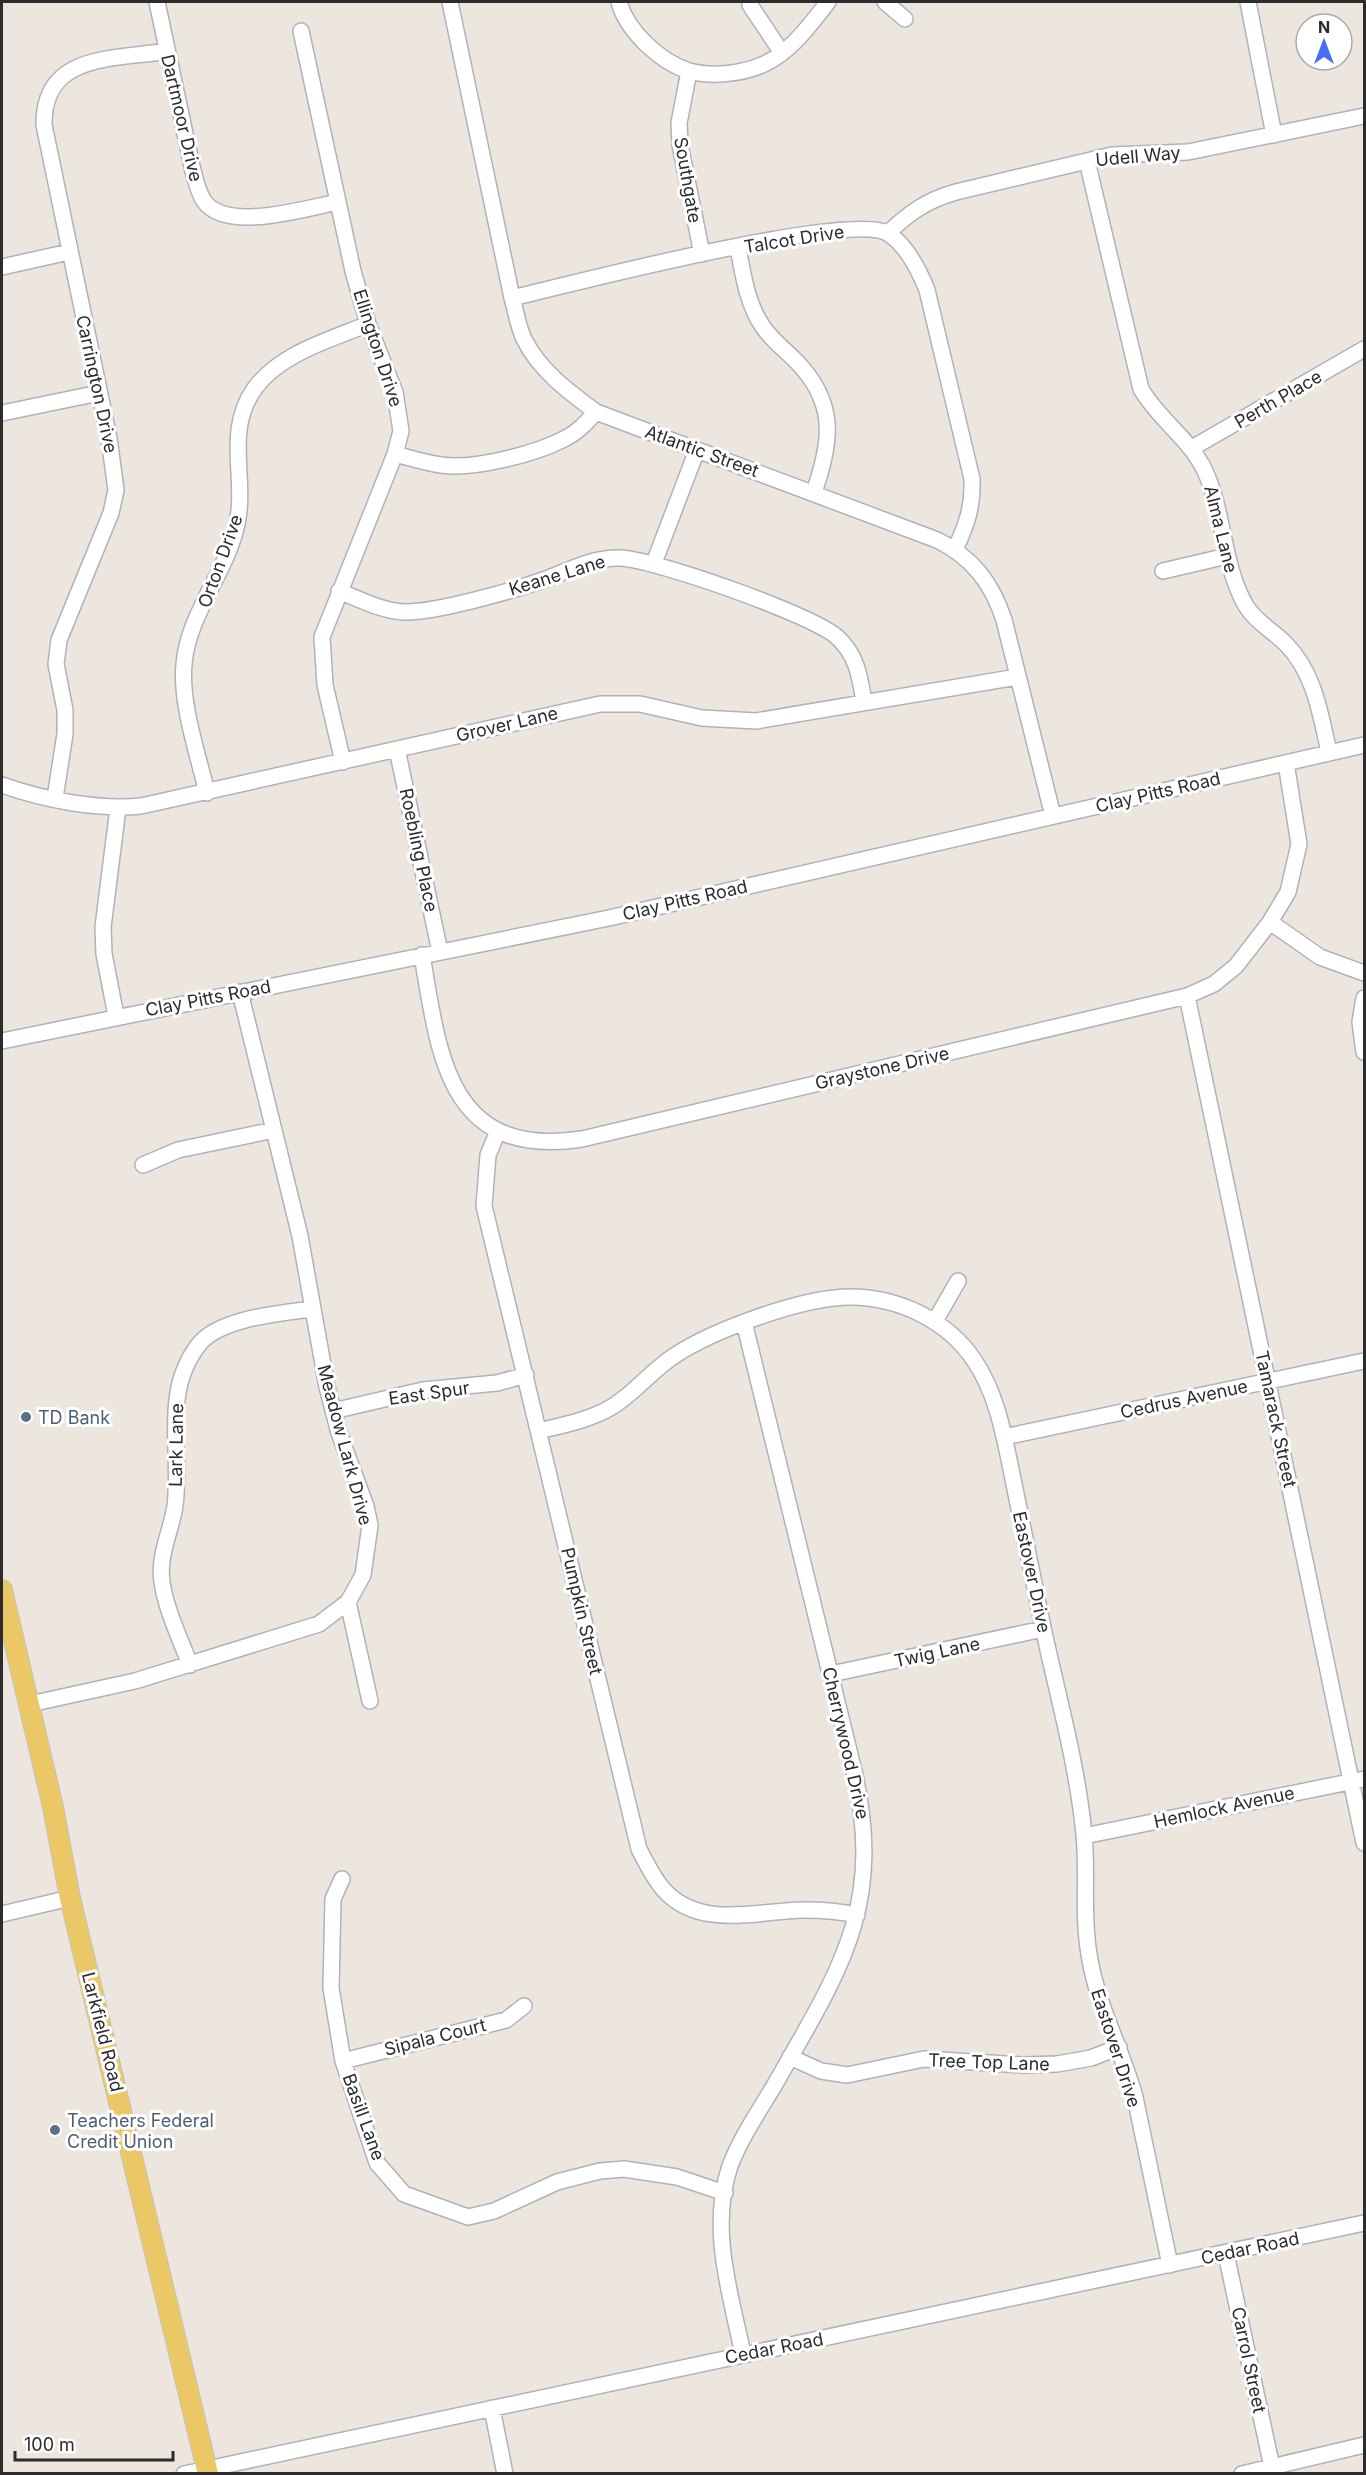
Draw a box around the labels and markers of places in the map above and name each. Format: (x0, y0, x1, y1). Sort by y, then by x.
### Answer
place label: TD Bank (38, 1407, 110, 1428)
marker: TD Bank (19, 1410, 33, 1424)
place label: Teachers Federal Credit Union (67, 2110, 214, 2152)
marker: Teachers Federal Credit Union (48, 2123, 62, 2137)

